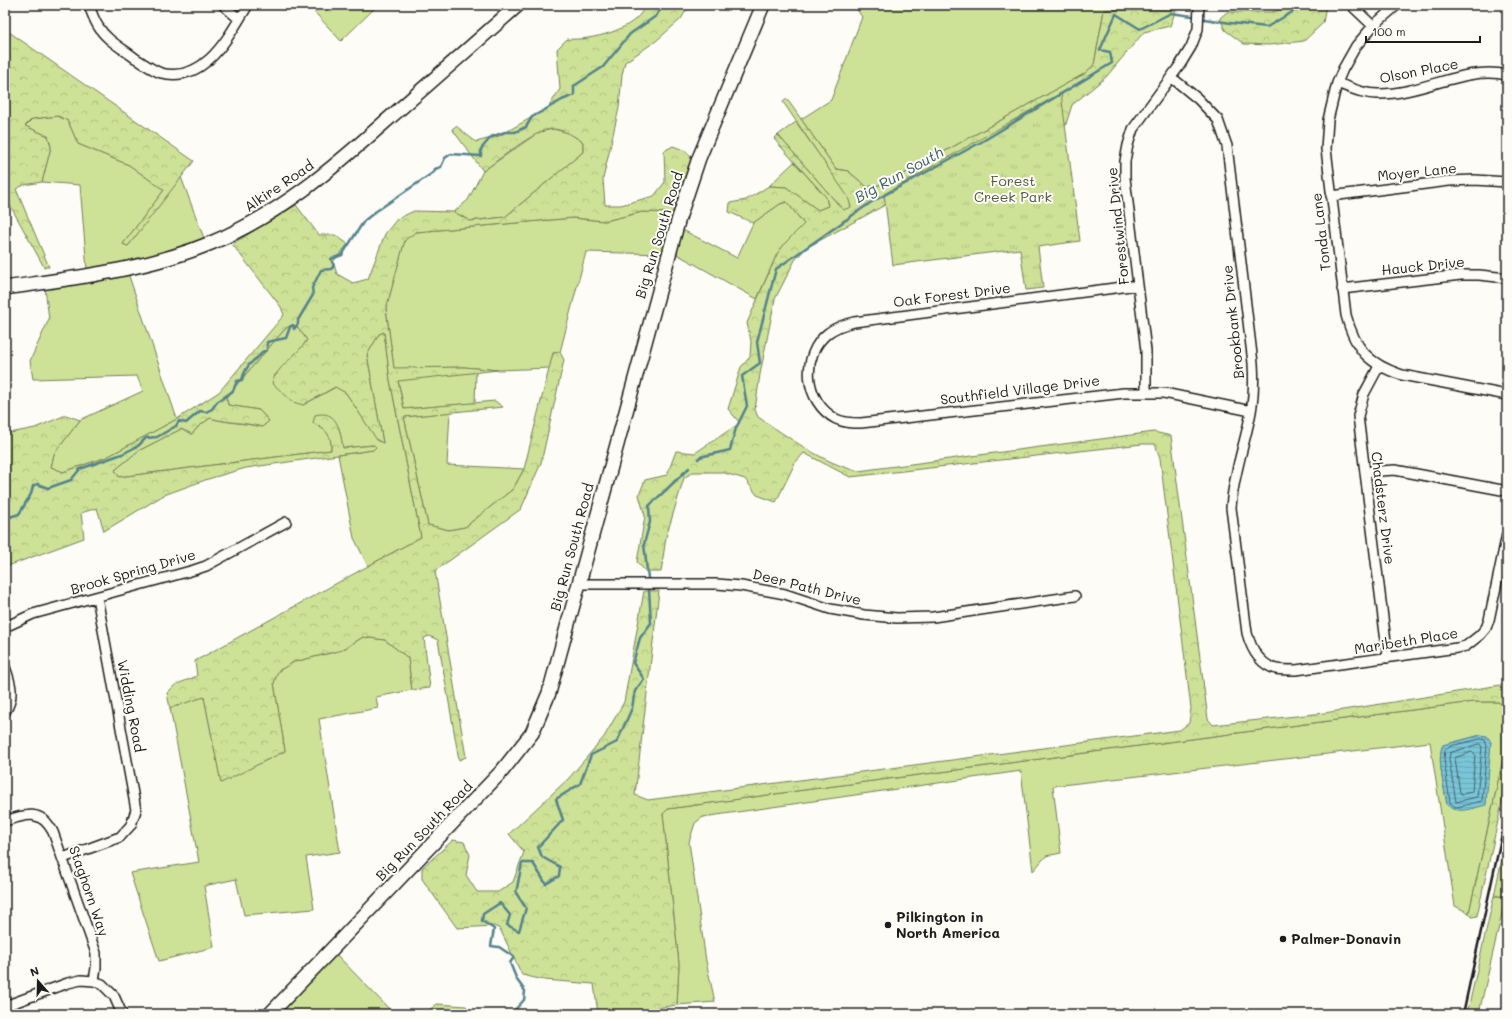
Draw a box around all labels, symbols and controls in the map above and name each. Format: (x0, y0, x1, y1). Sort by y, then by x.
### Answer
scale bar (1366, 18, 1480, 44)
text: 100 m (1372, 23, 1406, 39)
street label: Olson Place (1378, 54, 1460, 87)
water label: Big Run South (850, 141, 947, 207)
street label: Alkire Road (240, 155, 317, 216)
street label: Moyer Lane (1376, 158, 1457, 185)
street label: Forestwind Drive (1102, 166, 1133, 286)
street label: Big Run South Road (630, 169, 687, 301)
park label: Forest Creek Park (974, 171, 1052, 206)
street label: Tonda Lane (1306, 192, 1335, 272)
street label: Hauck Drive (1380, 252, 1465, 279)
street label: Brookbank Drive (1217, 264, 1248, 380)
street label: Oak Forest Drive (892, 278, 1012, 311)
street label: Southfield Village Drive (939, 370, 1101, 409)
street label: Chadsterz Drive (1367, 450, 1400, 565)
street label: Big Run South Road (545, 481, 598, 613)
street label: Brook Spring Drive (68, 545, 198, 598)
street label: Deer Path Drive (751, 564, 863, 609)
street label: Maribeth Place (1353, 623, 1459, 658)
street label: Widding Road (113, 658, 150, 754)
street label: Big Run South Road (371, 777, 476, 885)
street label: Staghorn Way (65, 843, 114, 939)
place label: Pilkington in North America (896, 907, 1000, 942)
marker: Pilkington in North America (883, 920, 893, 930)
place label: Palmer-Donavin (1291, 929, 1401, 948)
marker: Palmer-Donavin (1278, 934, 1288, 944)
north arrow (18, 961, 58, 1001)
text: N (28, 963, 41, 980)

